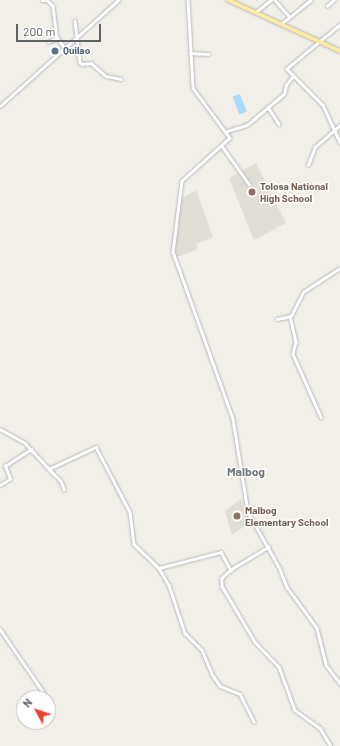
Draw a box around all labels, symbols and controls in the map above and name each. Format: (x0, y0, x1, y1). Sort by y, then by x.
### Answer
scale bar (18, 16, 103, 42)
text: 200 m (23, 24, 55, 38)
place label: Quilao (63, 45, 90, 57)
marker: Quilao (50, 46, 60, 56)
place label: Tolosa National High School (260, 180, 328, 204)
marker: Tolosa National High School (247, 187, 257, 197)
district label: Malbog (227, 465, 265, 479)
place label: Malbog Elementary School (245, 504, 328, 528)
marker: Malbog Elementary School (232, 511, 242, 521)
north arrow (16, 690, 56, 730)
text: N (20, 696, 35, 710)

